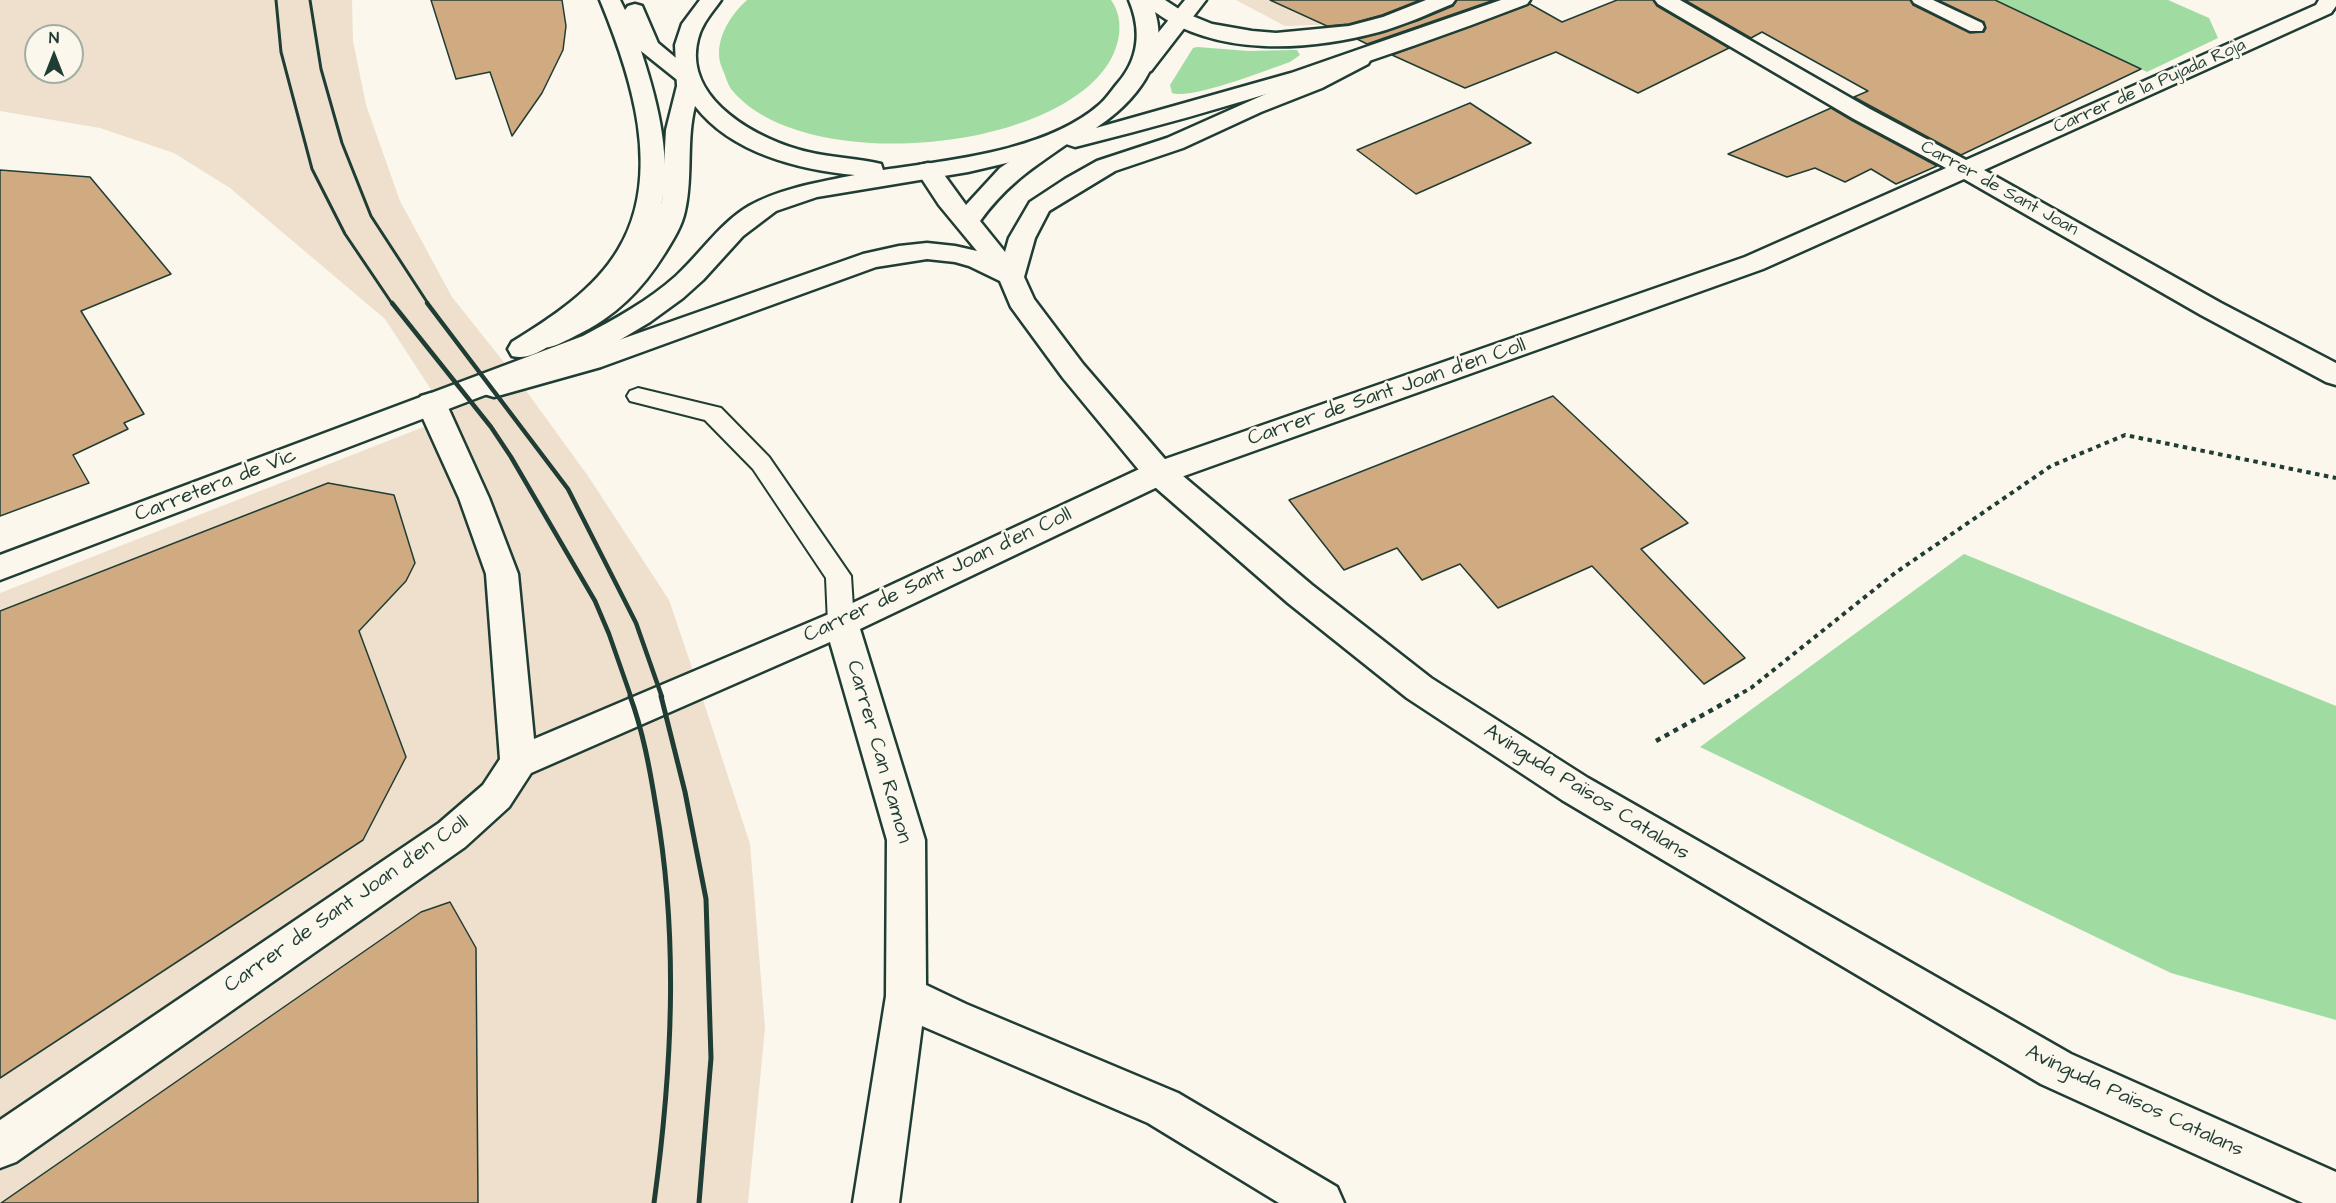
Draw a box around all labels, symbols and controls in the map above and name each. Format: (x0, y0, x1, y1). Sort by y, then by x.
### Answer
north arrow (24, 24, 84, 84)
text: N (49, 27, 59, 49)
street label: Carrer de la Pujada Roja (2051, 35, 2249, 139)
street label: Carrer de Sant Joan (1916, 137, 2082, 241)
street label: Carrer de Sant Joan d'en Coll (1245, 333, 1529, 453)
street label: Carretera de Vic (132, 444, 300, 528)
street label: Carrer de Sant Joan d'en Coll (800, 503, 1076, 649)
street label: Carrer Can Ramon (840, 658, 916, 846)
street label: Avinguda Països Catalans (1479, 719, 1693, 867)
street label: Carrer de Sant Joan d'en Coll (220, 811, 474, 999)
street label: Avinguda Països Catalans (2021, 1040, 2247, 1164)

